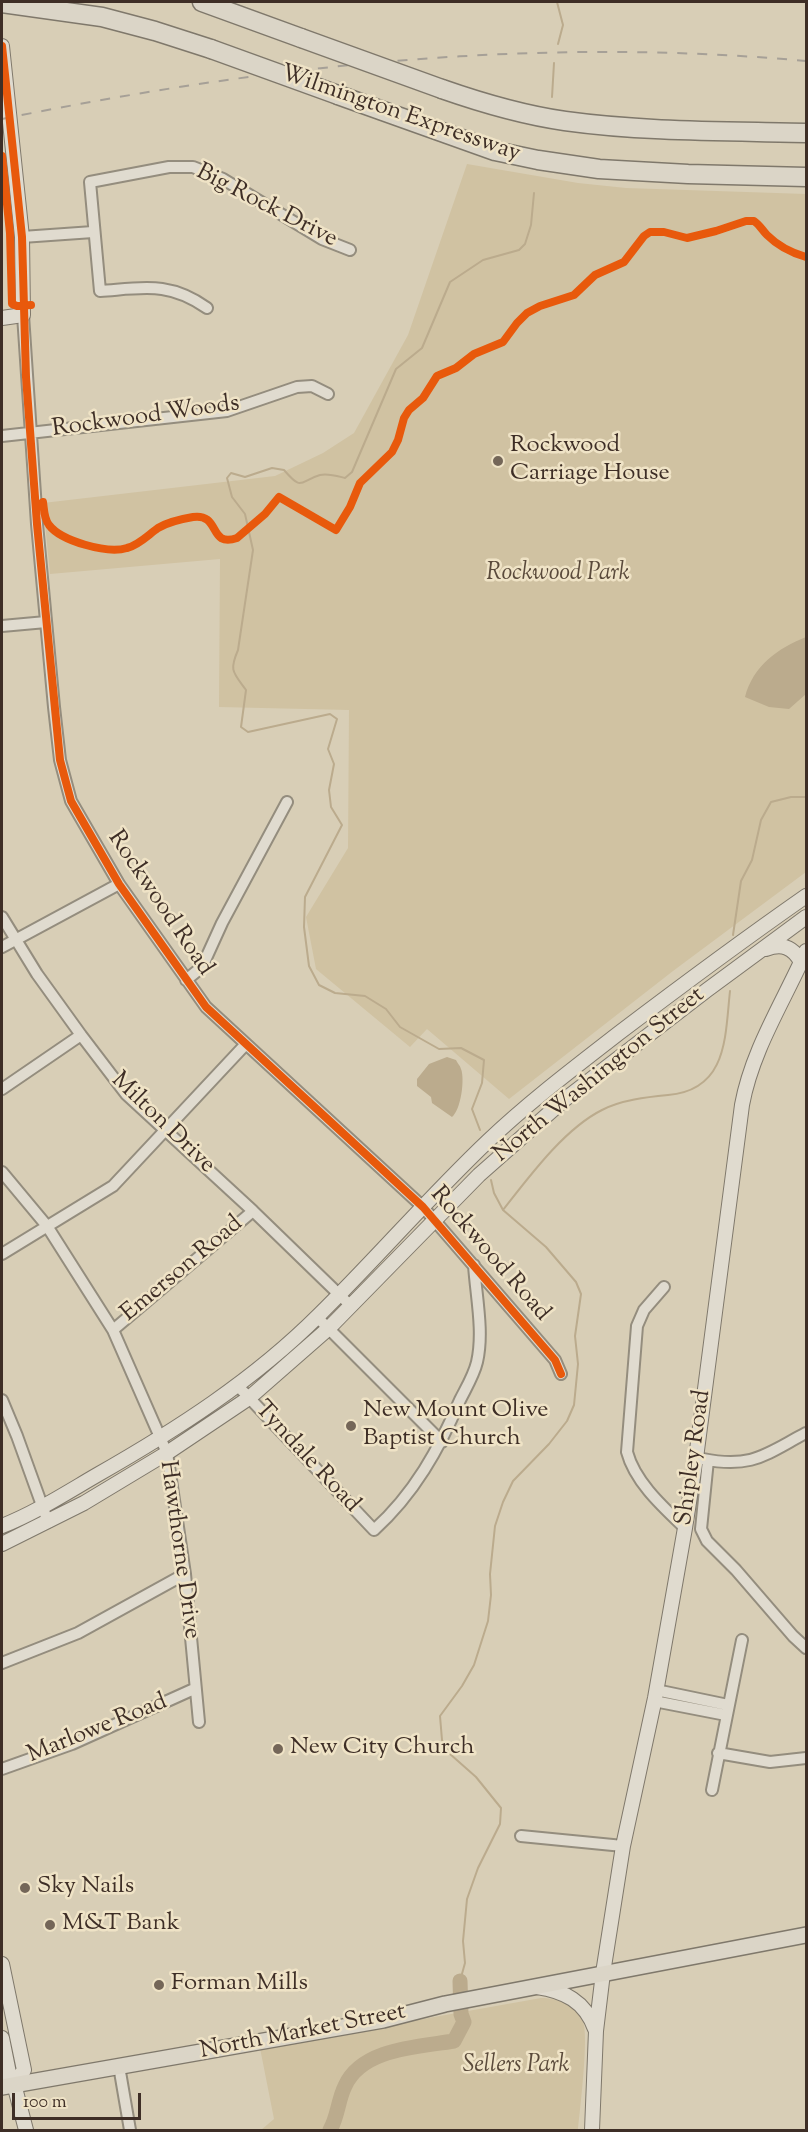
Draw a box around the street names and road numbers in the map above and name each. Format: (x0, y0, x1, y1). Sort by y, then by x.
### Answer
street label: Wilmington Expressway (276, 60, 524, 170)
street label: Big Rock Drive (190, 159, 342, 255)
street label: Rockwood Woods (51, 391, 241, 445)
street label: Rockwood Road (100, 826, 218, 982)
street label: North Washington Street (489, 982, 711, 1170)
street label: Milton Drive (104, 1067, 220, 1181)
street label: Rockwood Road (423, 1182, 555, 1328)
street label: Emerson Road (116, 1211, 250, 1329)
street label: Shipley Road (671, 1388, 719, 1528)
street label: Tyndale Road (247, 1396, 365, 1520)
street label: Hawthorne Drive (151, 1459, 205, 1641)
street label: Marlowe Road (24, 1689, 172, 1771)
street label: North Market Street (198, 1999, 408, 2067)

